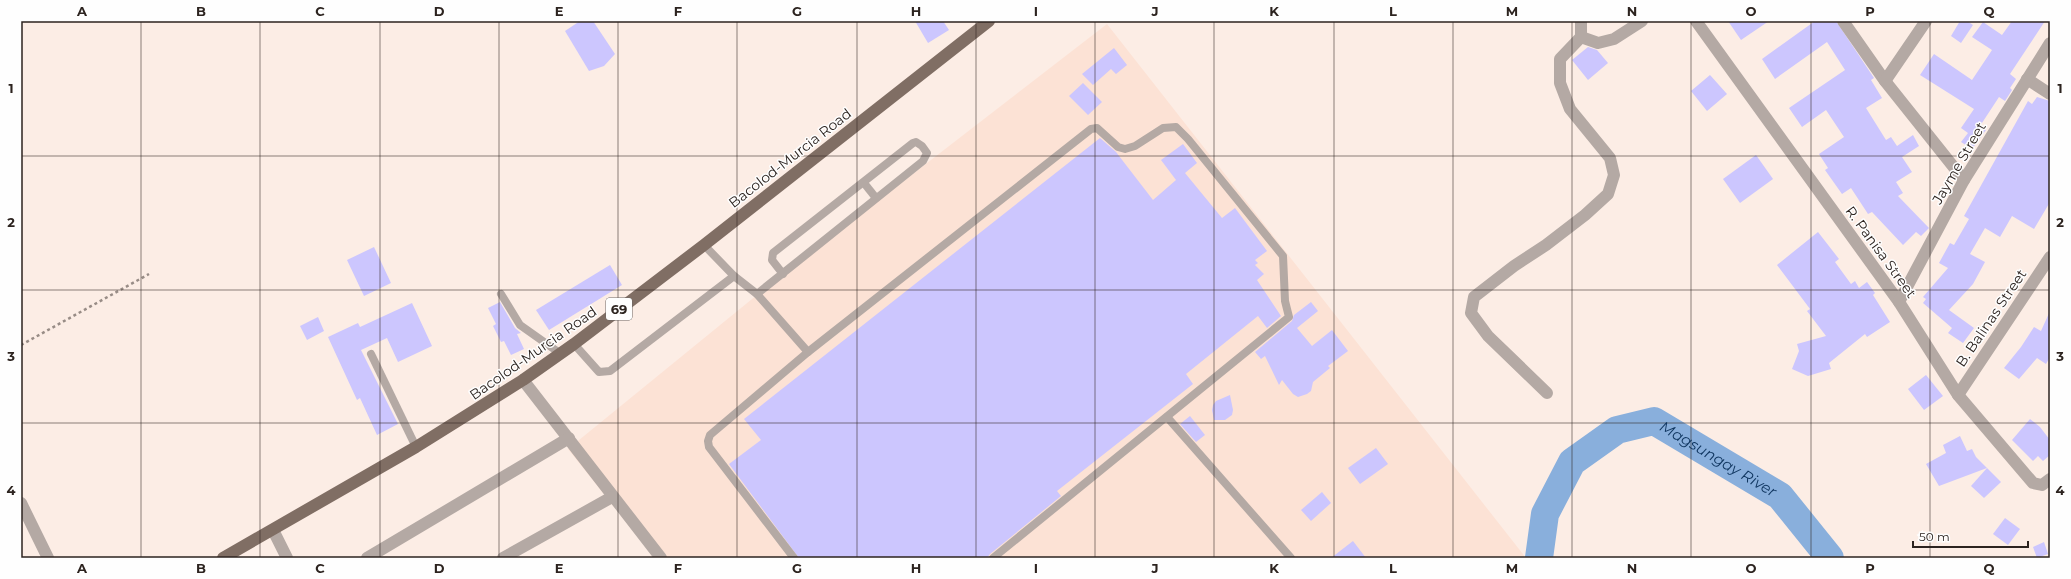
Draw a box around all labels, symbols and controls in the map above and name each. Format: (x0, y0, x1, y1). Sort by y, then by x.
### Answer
text: A (76, 3, 88, 19)
text: B (196, 3, 206, 19)
text: C (315, 3, 325, 19)
text: D (434, 3, 445, 19)
text: E (555, 3, 564, 19)
text: F (674, 3, 682, 19)
text: G (792, 3, 802, 19)
text: H (911, 3, 921, 19)
text: I (1034, 3, 1038, 19)
text: J (1150, 3, 1159, 19)
text: K (1269, 3, 1279, 19)
text: L (1389, 3, 1397, 19)
text: M (1506, 3, 1518, 19)
text: N (1627, 3, 1637, 19)
text: O (1746, 3, 1757, 19)
text: P (1865, 3, 1875, 19)
text: Q (1984, 3, 1995, 19)
text: 1 (8, 80, 14, 96)
text: 1 (2057, 80, 2063, 96)
street label: Bacolod-Murcia Road (725, 104, 855, 212)
street label: Jayme Street (1928, 118, 1990, 208)
street label: R. Panisa Street (1842, 203, 1921, 302)
text: 2 (7, 214, 15, 230)
text: 2 (2056, 214, 2064, 230)
street label: B. Balinas Street (1952, 265, 2031, 370)
road number: 69 (606, 298, 632, 320)
street label: Bacolod-Murcia Road (466, 302, 600, 404)
text: 3 (6, 348, 15, 364)
text: 3 (2055, 348, 2064, 364)
water label: Magsungay River (1657, 417, 1781, 501)
text: 4 (7, 482, 16, 498)
text: 4 (2056, 482, 2065, 498)
scale bar (1913, 523, 2028, 549)
text: 50 m (1919, 529, 1950, 544)
text: A (76, 560, 88, 576)
text: B (196, 560, 206, 576)
text: C (315, 560, 325, 576)
text: D (434, 560, 445, 576)
text: E (555, 560, 564, 576)
text: F (674, 560, 682, 576)
text: G (792, 560, 802, 576)
text: H (911, 560, 921, 576)
text: I (1034, 560, 1038, 576)
text: J (1150, 560, 1159, 576)
text: K (1269, 560, 1279, 576)
text: L (1389, 560, 1397, 576)
text: M (1506, 560, 1518, 576)
text: N (1627, 560, 1637, 576)
text: O (1746, 560, 1757, 576)
text: P (1865, 560, 1875, 576)
text: Q (1984, 560, 1995, 576)

